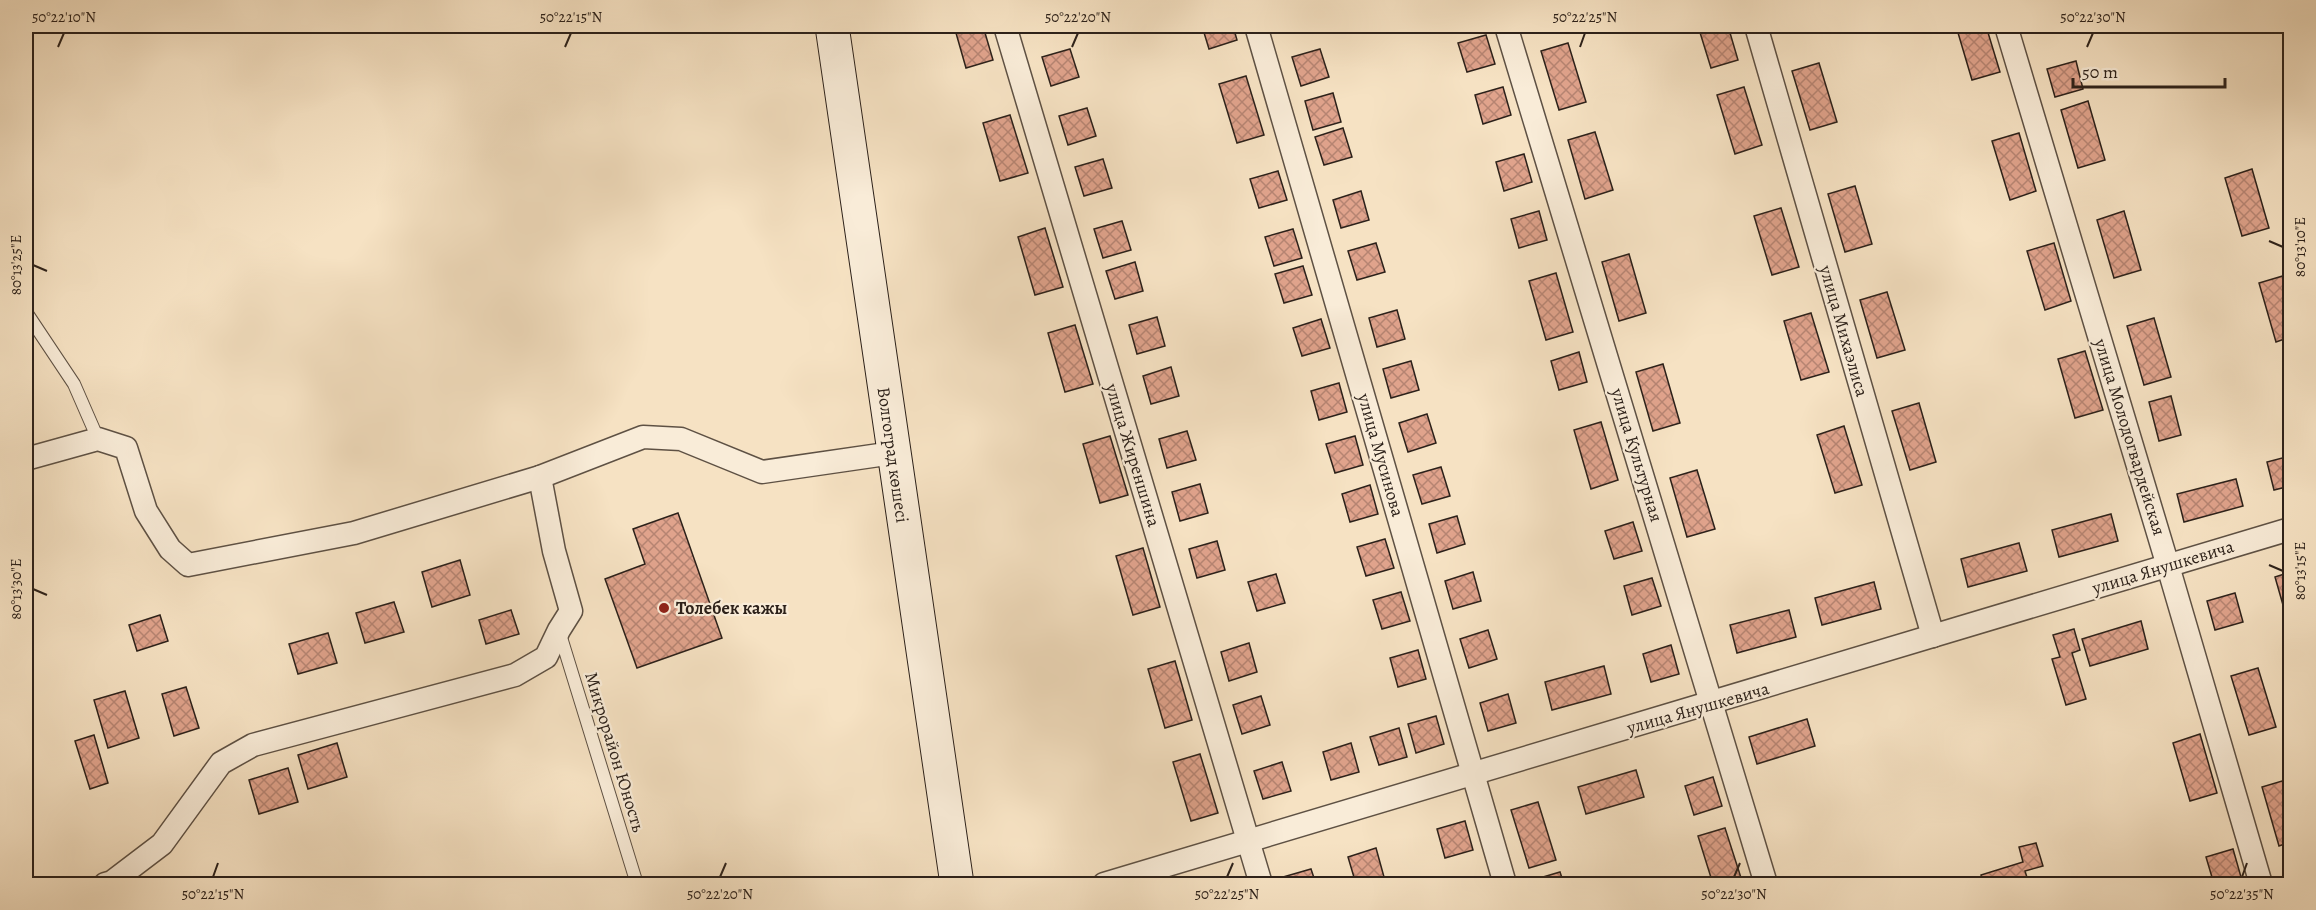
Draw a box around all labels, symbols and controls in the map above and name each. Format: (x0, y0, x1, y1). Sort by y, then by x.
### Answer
text: 50°22'10"N (32, 7, 96, 27)
text: 50°22'15"N (540, 7, 603, 27)
text: 50°22'20"N (1045, 7, 1111, 27)
text: 50°22'25"N (1553, 7, 1618, 27)
text: 50°22'30"N (2060, 7, 2126, 27)
scale bar (2073, 51, 2224, 89)
text: 50 m (2082, 60, 2118, 84)
text: 80°13'10"E (2290, 217, 2310, 277)
text: 80°13'25"E (6, 235, 26, 295)
street label: улица Михаэлиса (1814, 262, 1874, 400)
street label: улица Молодогвардейская (2088, 335, 2171, 538)
street label: улица Жиреншина (1099, 379, 1166, 530)
street label: улица Культурная (1605, 384, 1669, 525)
street label: Волгоград көшесі (872, 386, 914, 524)
street label: улица Мусинова (1352, 390, 1410, 520)
street label: улица Янушкевича (2088, 534, 2237, 600)
text: 80°13'15"E (2290, 542, 2310, 600)
text: 80°13'30"E (6, 558, 26, 620)
place label: Толебек кажы (676, 596, 787, 620)
marker: Толебек кажы (657, 601, 671, 615)
street label: Микрорайон Юность (579, 669, 651, 835)
street label: улица Янушкевича (1623, 676, 1773, 740)
text: 50°22'15"N (182, 884, 245, 904)
text: 50°22'20"N (687, 884, 753, 904)
text: 50°22'25"N (1195, 884, 1260, 904)
text: 50°22'30"N (1701, 884, 1767, 904)
text: 50°22'35"N (2210, 884, 2274, 904)

